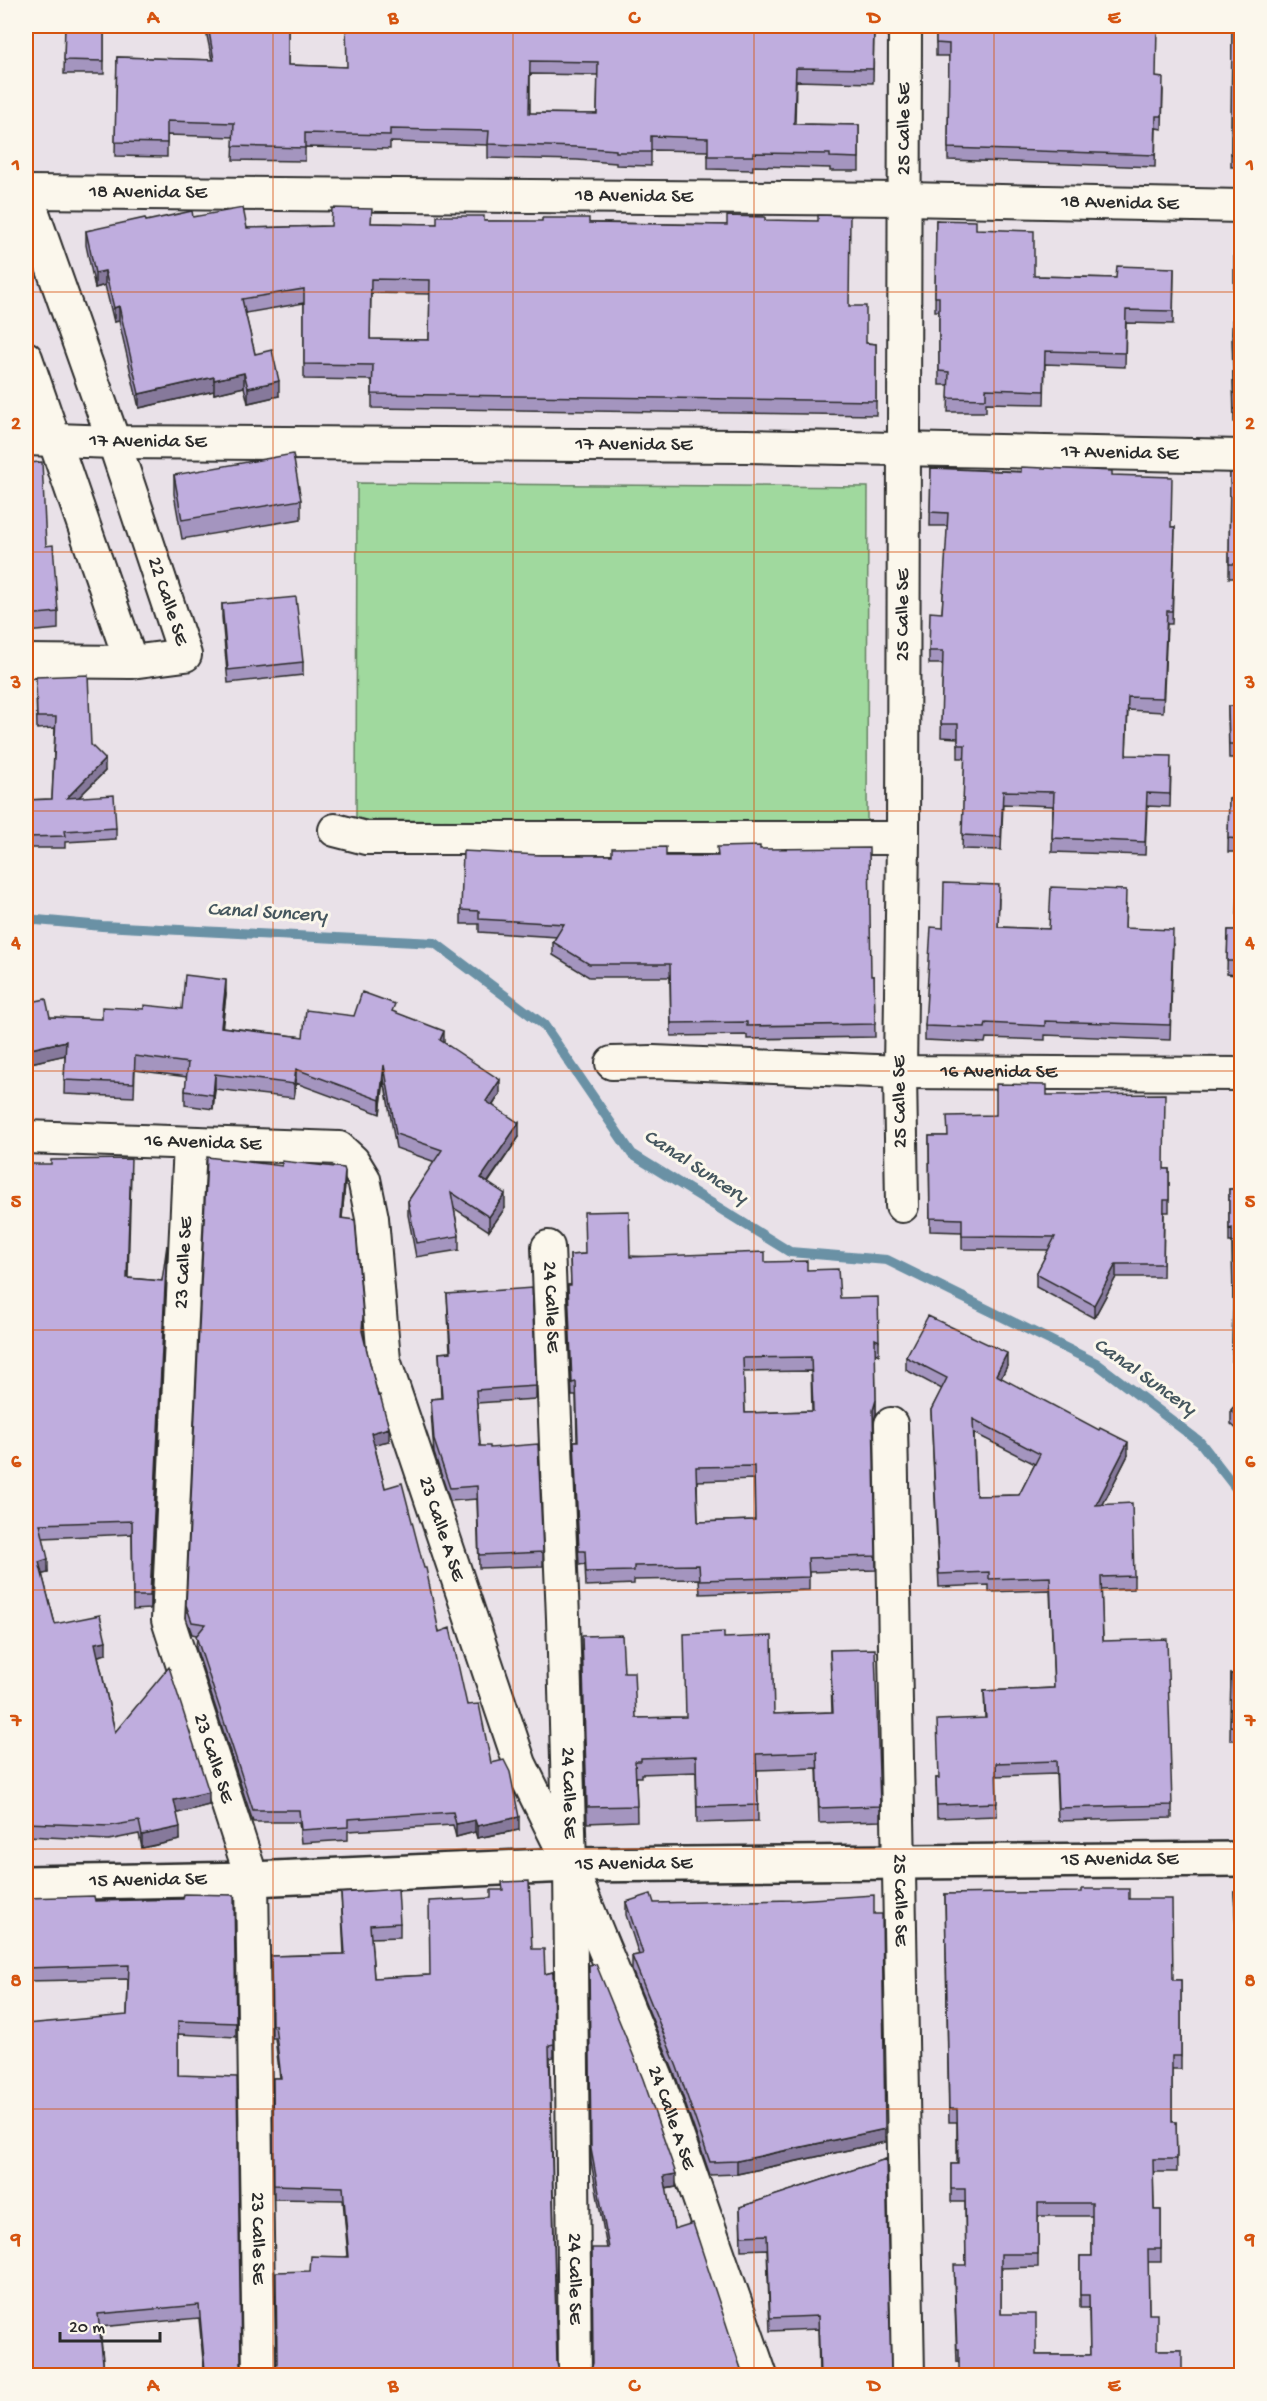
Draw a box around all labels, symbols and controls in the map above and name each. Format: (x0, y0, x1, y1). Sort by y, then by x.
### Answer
text: A (146, 8, 161, 31)
text: B (387, 8, 399, 31)
text: C (628, 8, 642, 31)
text: D (865, 8, 881, 31)
text: E (1108, 8, 1122, 31)
street label: 25 Calle SE (893, 81, 916, 175)
text: 1 (11, 155, 20, 178)
text: 1 (1245, 155, 1254, 178)
street label: 18 Avenida SE (88, 181, 209, 205)
street label: 18 Avenida SE (574, 185, 695, 209)
street label: 18 Avenida SE (1060, 191, 1181, 216)
text: 2 (11, 414, 21, 437)
text: 2 (1245, 414, 1255, 437)
street label: 17 Avenida SE (88, 430, 208, 454)
street label: 17 Avenida SE (574, 433, 694, 457)
street label: 17 Avenida SE (1060, 441, 1180, 466)
street label: 22 Calle SE (142, 554, 193, 650)
street label: 25 Calle SE (892, 567, 915, 661)
text: 3 (10, 673, 21, 696)
text: 3 (1244, 673, 1255, 696)
water label: Canal Suncery (207, 898, 329, 930)
text: 4 (10, 933, 21, 956)
text: 4 (1244, 933, 1255, 956)
street label: 25 Calle SE (889, 1054, 913, 1148)
street label: 16 Avenida SE (939, 1061, 1059, 1084)
water label: Canal Suncery (638, 1125, 753, 1212)
street label: 16 Avenida SE (143, 1130, 263, 1157)
text: 5 (11, 1192, 22, 1215)
text: 5 (1245, 1192, 1256, 1215)
street label: 23 Calle SE (171, 1215, 199, 1310)
street label: 24 Calle SE (537, 1261, 564, 1355)
water label: Canal Suncery (1088, 1333, 1202, 1423)
text: 6 (11, 1452, 22, 1475)
text: 6 (1245, 1452, 1256, 1475)
street label: 23 Calle A SE (413, 1474, 470, 1586)
text: 7 (10, 1711, 23, 1734)
street label: 23 Calle SE (188, 1711, 239, 1807)
text: 7 (1244, 1711, 1257, 1734)
street label: 24 Calle SE (555, 1747, 581, 1840)
street label: 15 Avenida SE (1060, 1848, 1180, 1872)
street label: 15 Avenida SE (574, 1852, 694, 1876)
street label: 25 Calle SE (887, 1853, 912, 1948)
street label: 15 Avenida SE (88, 1868, 208, 1893)
text: 8 (11, 1971, 22, 1994)
text: 8 (1245, 1971, 1256, 1994)
street label: 24 Calle A SE (642, 2063, 700, 2174)
street label: 23 Calle SE (245, 2192, 269, 2286)
text: 9 (10, 2230, 21, 2253)
text: 9 (1244, 2230, 1255, 2253)
street label: 24 Calle SE (562, 2233, 586, 2326)
scale bar (60, 2305, 160, 2343)
text: 20 m (69, 2318, 105, 2339)
text: A (146, 2376, 161, 2399)
text: B (387, 2376, 399, 2399)
text: C (628, 2376, 642, 2399)
text: D (865, 2376, 881, 2399)
text: E (1108, 2376, 1122, 2399)

